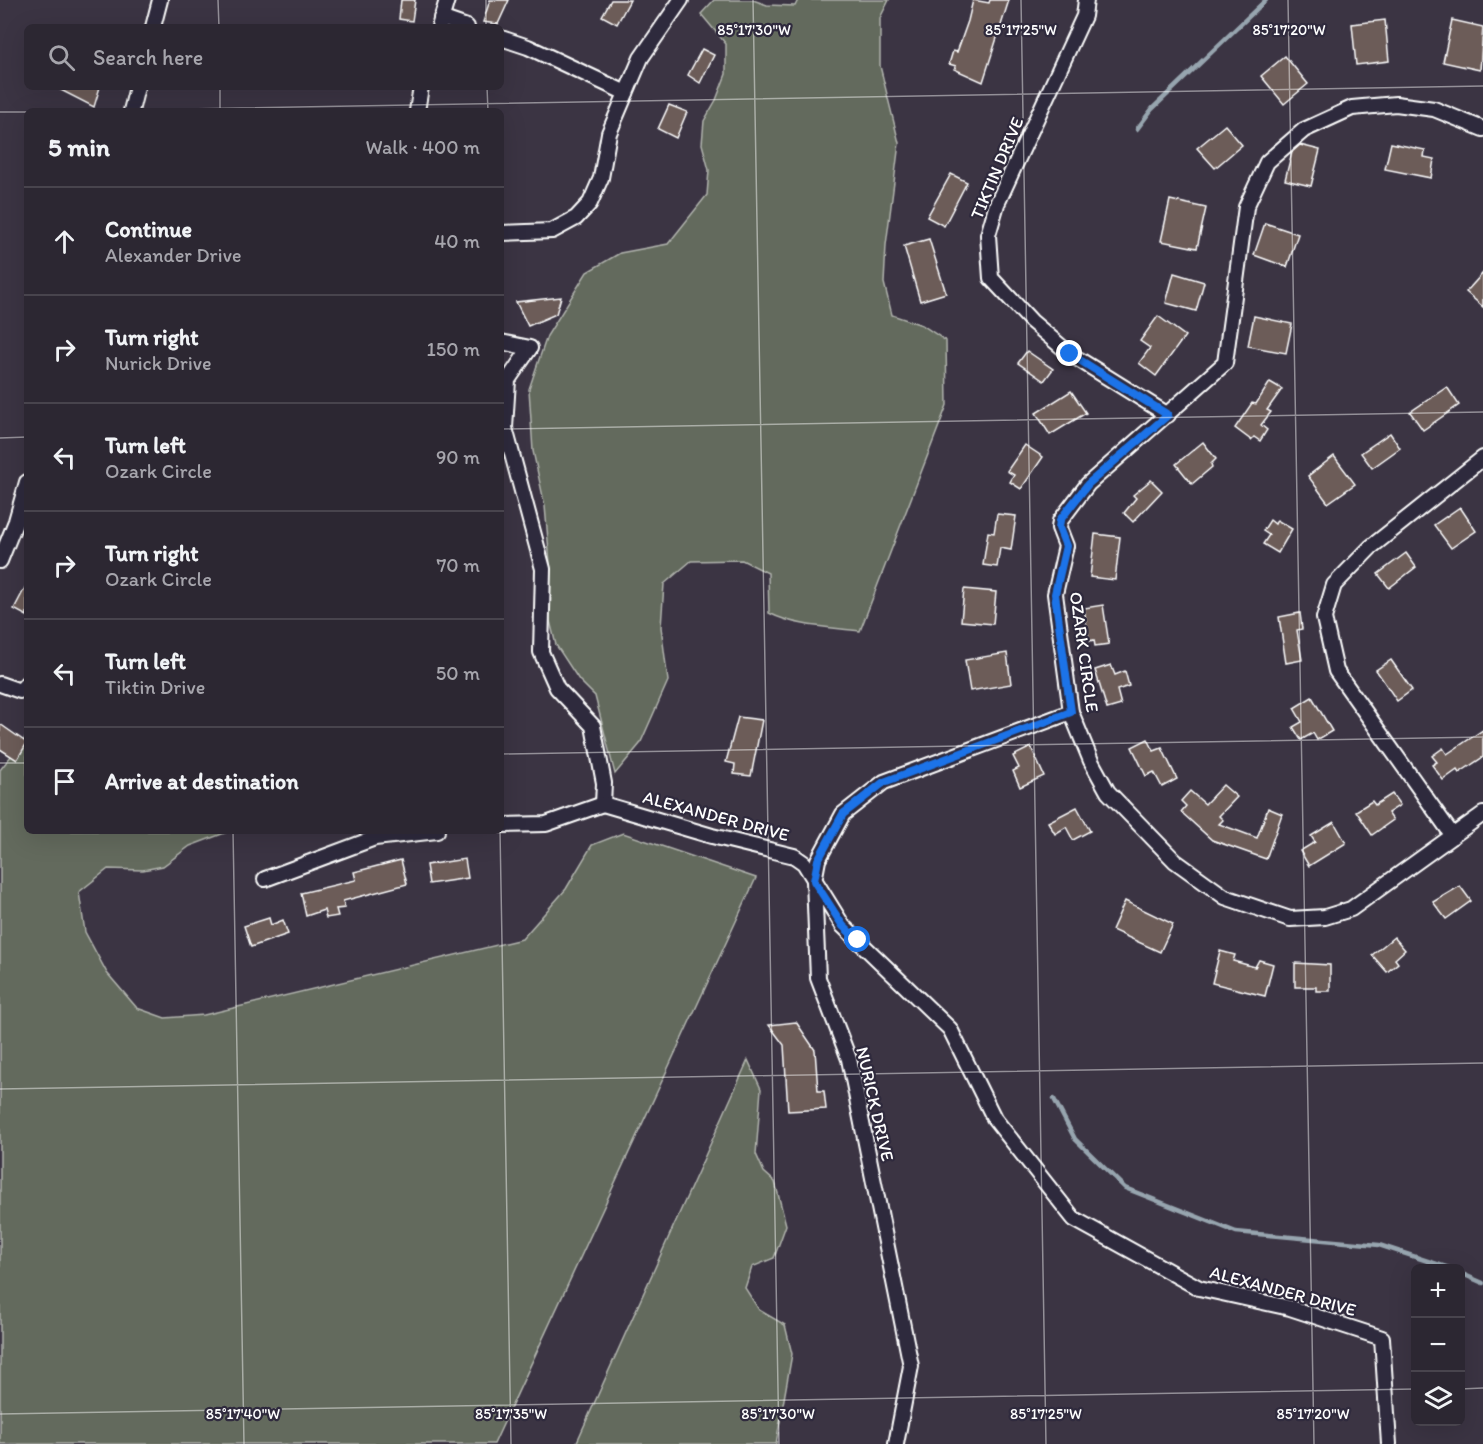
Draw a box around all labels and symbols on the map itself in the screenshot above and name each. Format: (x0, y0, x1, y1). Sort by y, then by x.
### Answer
text: 85°17'30"W (717, 21, 791, 39)
text: 85°17'25"W (985, 21, 1057, 39)
text: 85°17'20"W (1252, 21, 1326, 39)
street label: TIKTIN DRIVE (966, 114, 1028, 222)
route end (1056, 340, 1082, 366)
street label: OZARK CIRCLE (1065, 590, 1103, 714)
street label: ALEXANDER DRIVE (640, 786, 792, 846)
route start (844, 926, 870, 952)
street label: NURICK DRIVE (851, 1045, 899, 1163)
street label: ALEXANDER DRIVE (1207, 1261, 1359, 1321)
text: 85°17'40"W (206, 1405, 280, 1423)
text: 85°17'35"W (475, 1405, 547, 1423)
text: 85°17'30"W (741, 1405, 815, 1423)
text: 85°17'25"W (1010, 1405, 1082, 1423)
text: 85°17'20"W (1276, 1405, 1350, 1423)

